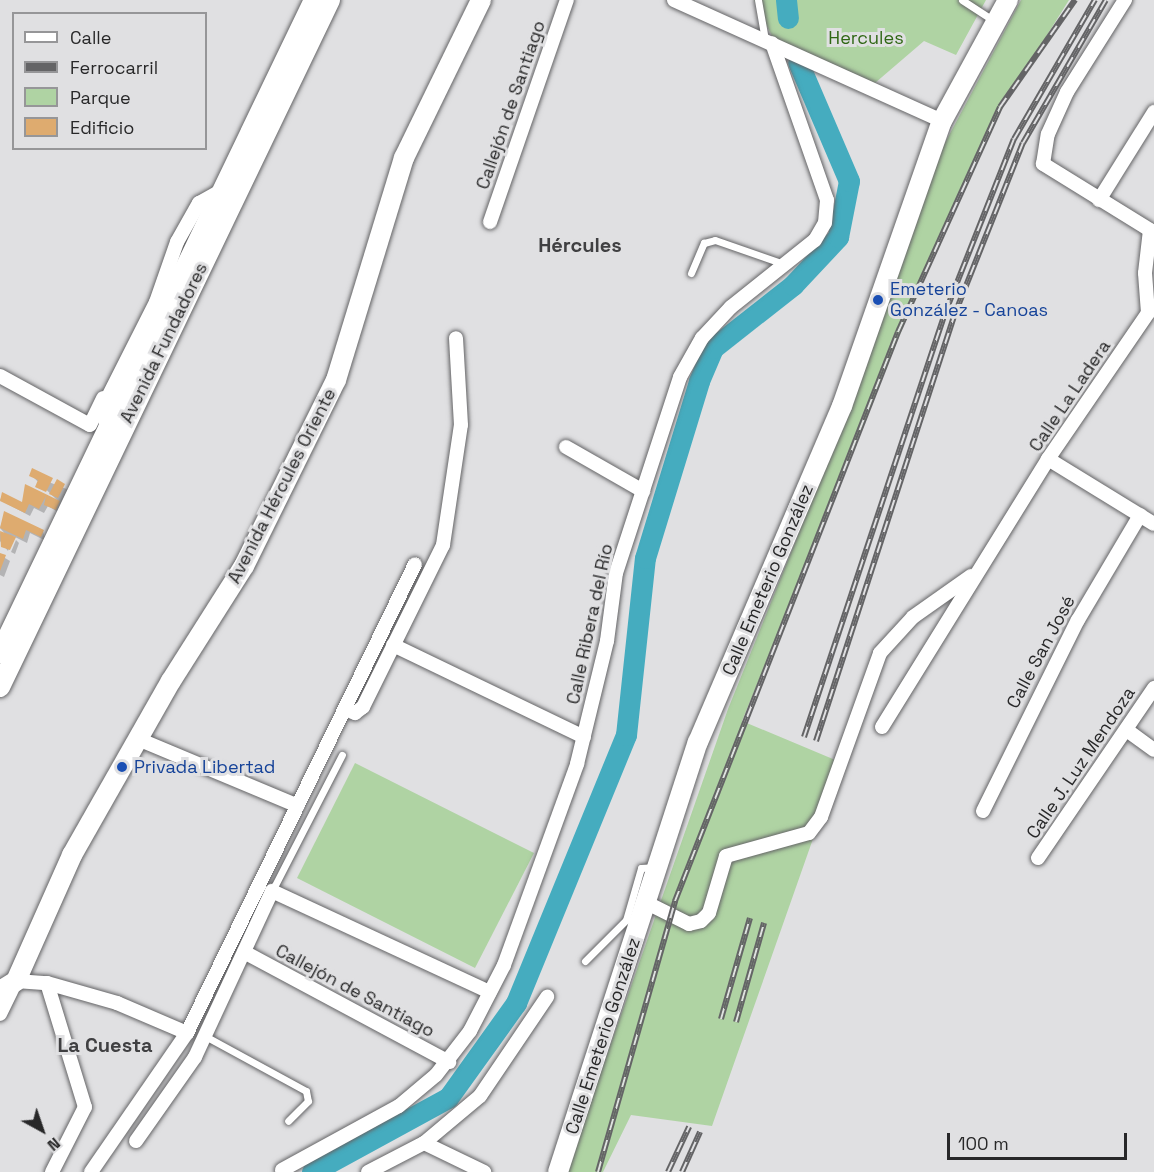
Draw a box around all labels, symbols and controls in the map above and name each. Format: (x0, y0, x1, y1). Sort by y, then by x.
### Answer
legend (12, 12, 207, 150)
street label: Callejón de Santiago (472, 18, 550, 192)
text: Calle (70, 26, 111, 49)
park label: Hercules (828, 27, 904, 49)
text: Ferrocarril (70, 56, 158, 79)
text: Parque (70, 86, 131, 109)
text: Edificio (70, 116, 134, 139)
district label: Hércules (538, 233, 622, 257)
street label: Avenida Fundadores (116, 259, 212, 427)
place label: Emeterio González - Canoas (890, 279, 1049, 322)
marker: Emeterio González - Canoas (871, 293, 885, 307)
street label: Calle La Ladera (1025, 336, 1115, 456)
street label: Avenida Hércules Oriente (223, 385, 341, 587)
street label: Calle Emeterio González (718, 481, 818, 679)
street label: Calle Ribera del Río (562, 542, 618, 706)
street label: Calle San José (1002, 592, 1080, 712)
street label: Calle J. Luz Mendoza (1022, 683, 1140, 843)
place label: Privada Libertad (134, 756, 275, 778)
marker: Privada Libertad (115, 760, 129, 774)
street label: Calle Emeterio González (561, 935, 645, 1137)
street label: Callejón de Santiago (272, 940, 438, 1042)
district label: La Cuesta (57, 1033, 153, 1057)
north arrow (12, 1100, 72, 1160)
scale bar (950, 1121, 1130, 1159)
text: 100 m (958, 1132, 1009, 1155)
text: N (43, 1133, 65, 1156)

